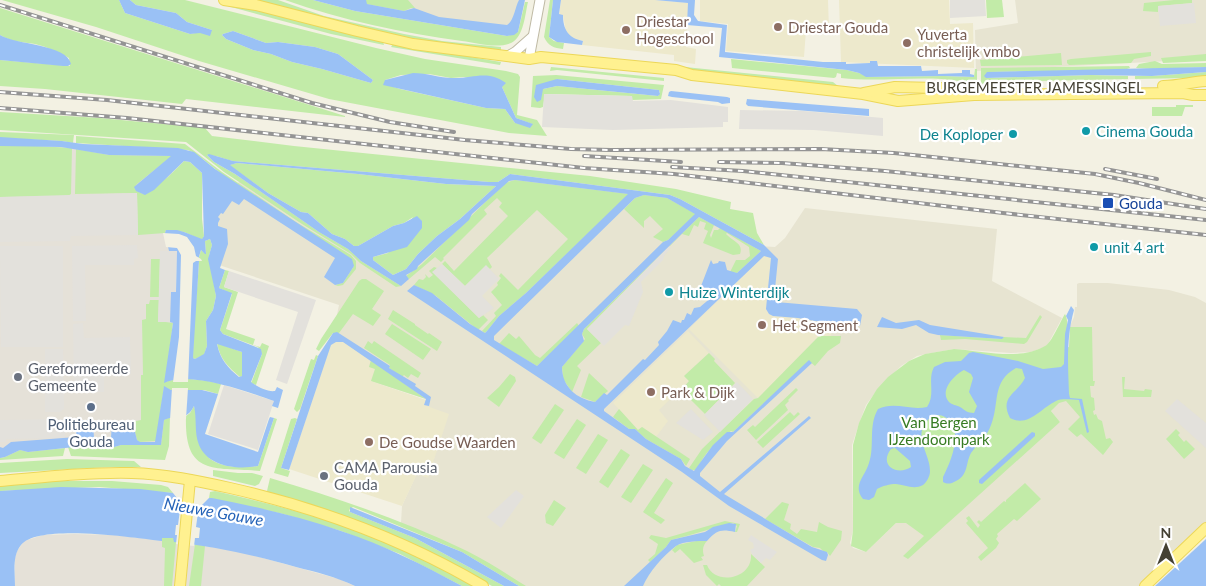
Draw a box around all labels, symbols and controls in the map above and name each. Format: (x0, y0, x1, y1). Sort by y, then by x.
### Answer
place label: Driestar Hogeschool (636, 12, 714, 47)
place label: Driestar Gouda (788, 18, 888, 36)
marker: Driestar Gouda (772, 21, 784, 33)
marker: Driestar Hogeschool (620, 24, 632, 36)
place label: Yuverta christelijk vmbo (917, 25, 1020, 60)
marker: Yuverta christelijk vmbo (901, 37, 913, 49)
street label: BURGEMEESTER JAMESSINGEL (926, 78, 1144, 96)
place label: Cinema Gouda (1096, 122, 1193, 140)
place label: De Koploper (920, 125, 1004, 143)
marker: Cinema Gouda (1080, 125, 1092, 137)
marker: De Koploper (1007, 128, 1019, 140)
place label: Gouda (1119, 194, 1163, 212)
marker: Gouda (1101, 196, 1115, 210)
place label: unit 4 art (1104, 238, 1165, 256)
marker: unit 4 art (1088, 241, 1100, 253)
place label: Huize Winterdijk (679, 283, 790, 301)
marker: Huize Winterdijk (663, 286, 675, 298)
place label: Het Segment (772, 316, 859, 334)
marker: Het Segment (756, 319, 768, 331)
place label: Gereformeerde Gemeente (28, 359, 129, 394)
marker: Gereformeerde Gemeente (12, 371, 24, 383)
place label: Park & Dijk (661, 383, 735, 401)
marker: Park & Dijk (645, 386, 657, 398)
marker: Politiebureau Gouda (85, 401, 97, 413)
park label: Van Bergen IJzendoornpark (888, 413, 990, 448)
place label: Politiebureau Gouda (47, 415, 135, 450)
place label: De Goudse Waarden (379, 433, 516, 451)
marker: De Goudse Waarden (363, 436, 375, 448)
place label: CAMA Parousia Gouda (334, 458, 437, 493)
marker: CAMA Parousia Gouda (318, 470, 330, 482)
water label: Nieuwe Gouwe (163, 493, 266, 529)
north arrow (1141, 521, 1191, 571)
text: N (1161, 524, 1171, 541)

